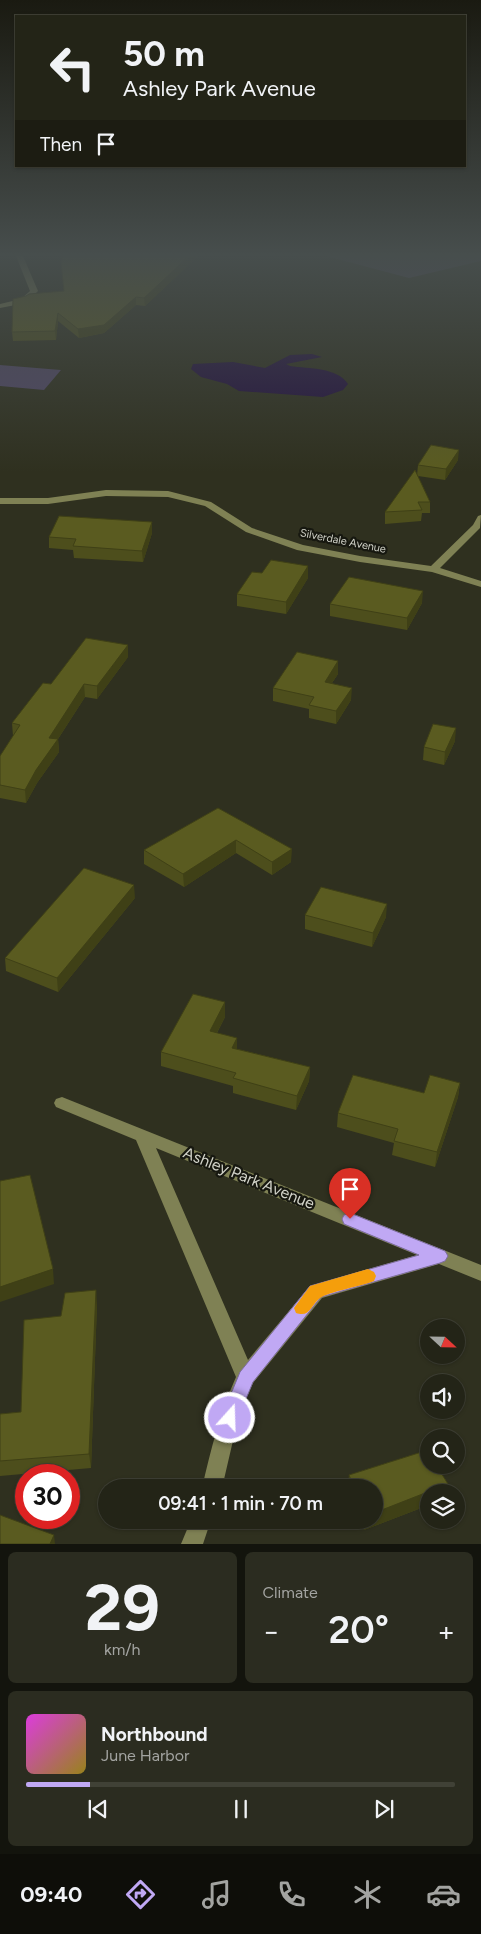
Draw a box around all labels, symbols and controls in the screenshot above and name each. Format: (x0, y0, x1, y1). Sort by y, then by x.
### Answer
text: 50 m (123, 33, 205, 75)
icon: left (40, 35, 105, 100)
text: Ashley Park Avenue (123, 75, 316, 102)
icon: arrive (92, 130, 120, 158)
text: Then (40, 133, 82, 156)
street label: Silverdale Avenue (299, 526, 387, 556)
street label: Ashley Park Avenue (180, 1143, 318, 1213)
pin (329, 1168, 371, 1219)
icon: arrive (336, 1175, 364, 1203)
north arrow (420, 1319, 465, 1364)
map controls (420, 1319, 465, 1529)
button: sound (420, 1374, 465, 1419)
position arrow (203, 1391, 255, 1443)
button: search (420, 1429, 465, 1474)
speed limit sign: 30 (15, 1464, 80, 1529)
button: layers (420, 1484, 465, 1529)
text: 09:41 · 1 min · 70 m (158, 1492, 323, 1515)
text: 29 (85, 1568, 160, 1646)
text: Climate (263, 1583, 318, 1602)
text: 20° (329, 1607, 389, 1653)
text: − (263, 1614, 280, 1648)
text: + (438, 1614, 455, 1648)
text: km/h (104, 1640, 141, 1659)
text: Northbound (101, 1723, 208, 1746)
text: June Harbor (101, 1746, 189, 1765)
icon: previous (84, 1795, 112, 1823)
icon: pause (227, 1795, 255, 1823)
icon: next (370, 1795, 398, 1823)
icon: directions (123, 1877, 158, 1912)
icon: music (199, 1877, 234, 1912)
icon: phone (274, 1877, 309, 1912)
icon: climate (350, 1877, 385, 1912)
icon: car (426, 1877, 461, 1912)
text: 09:40 (20, 1881, 82, 1908)

